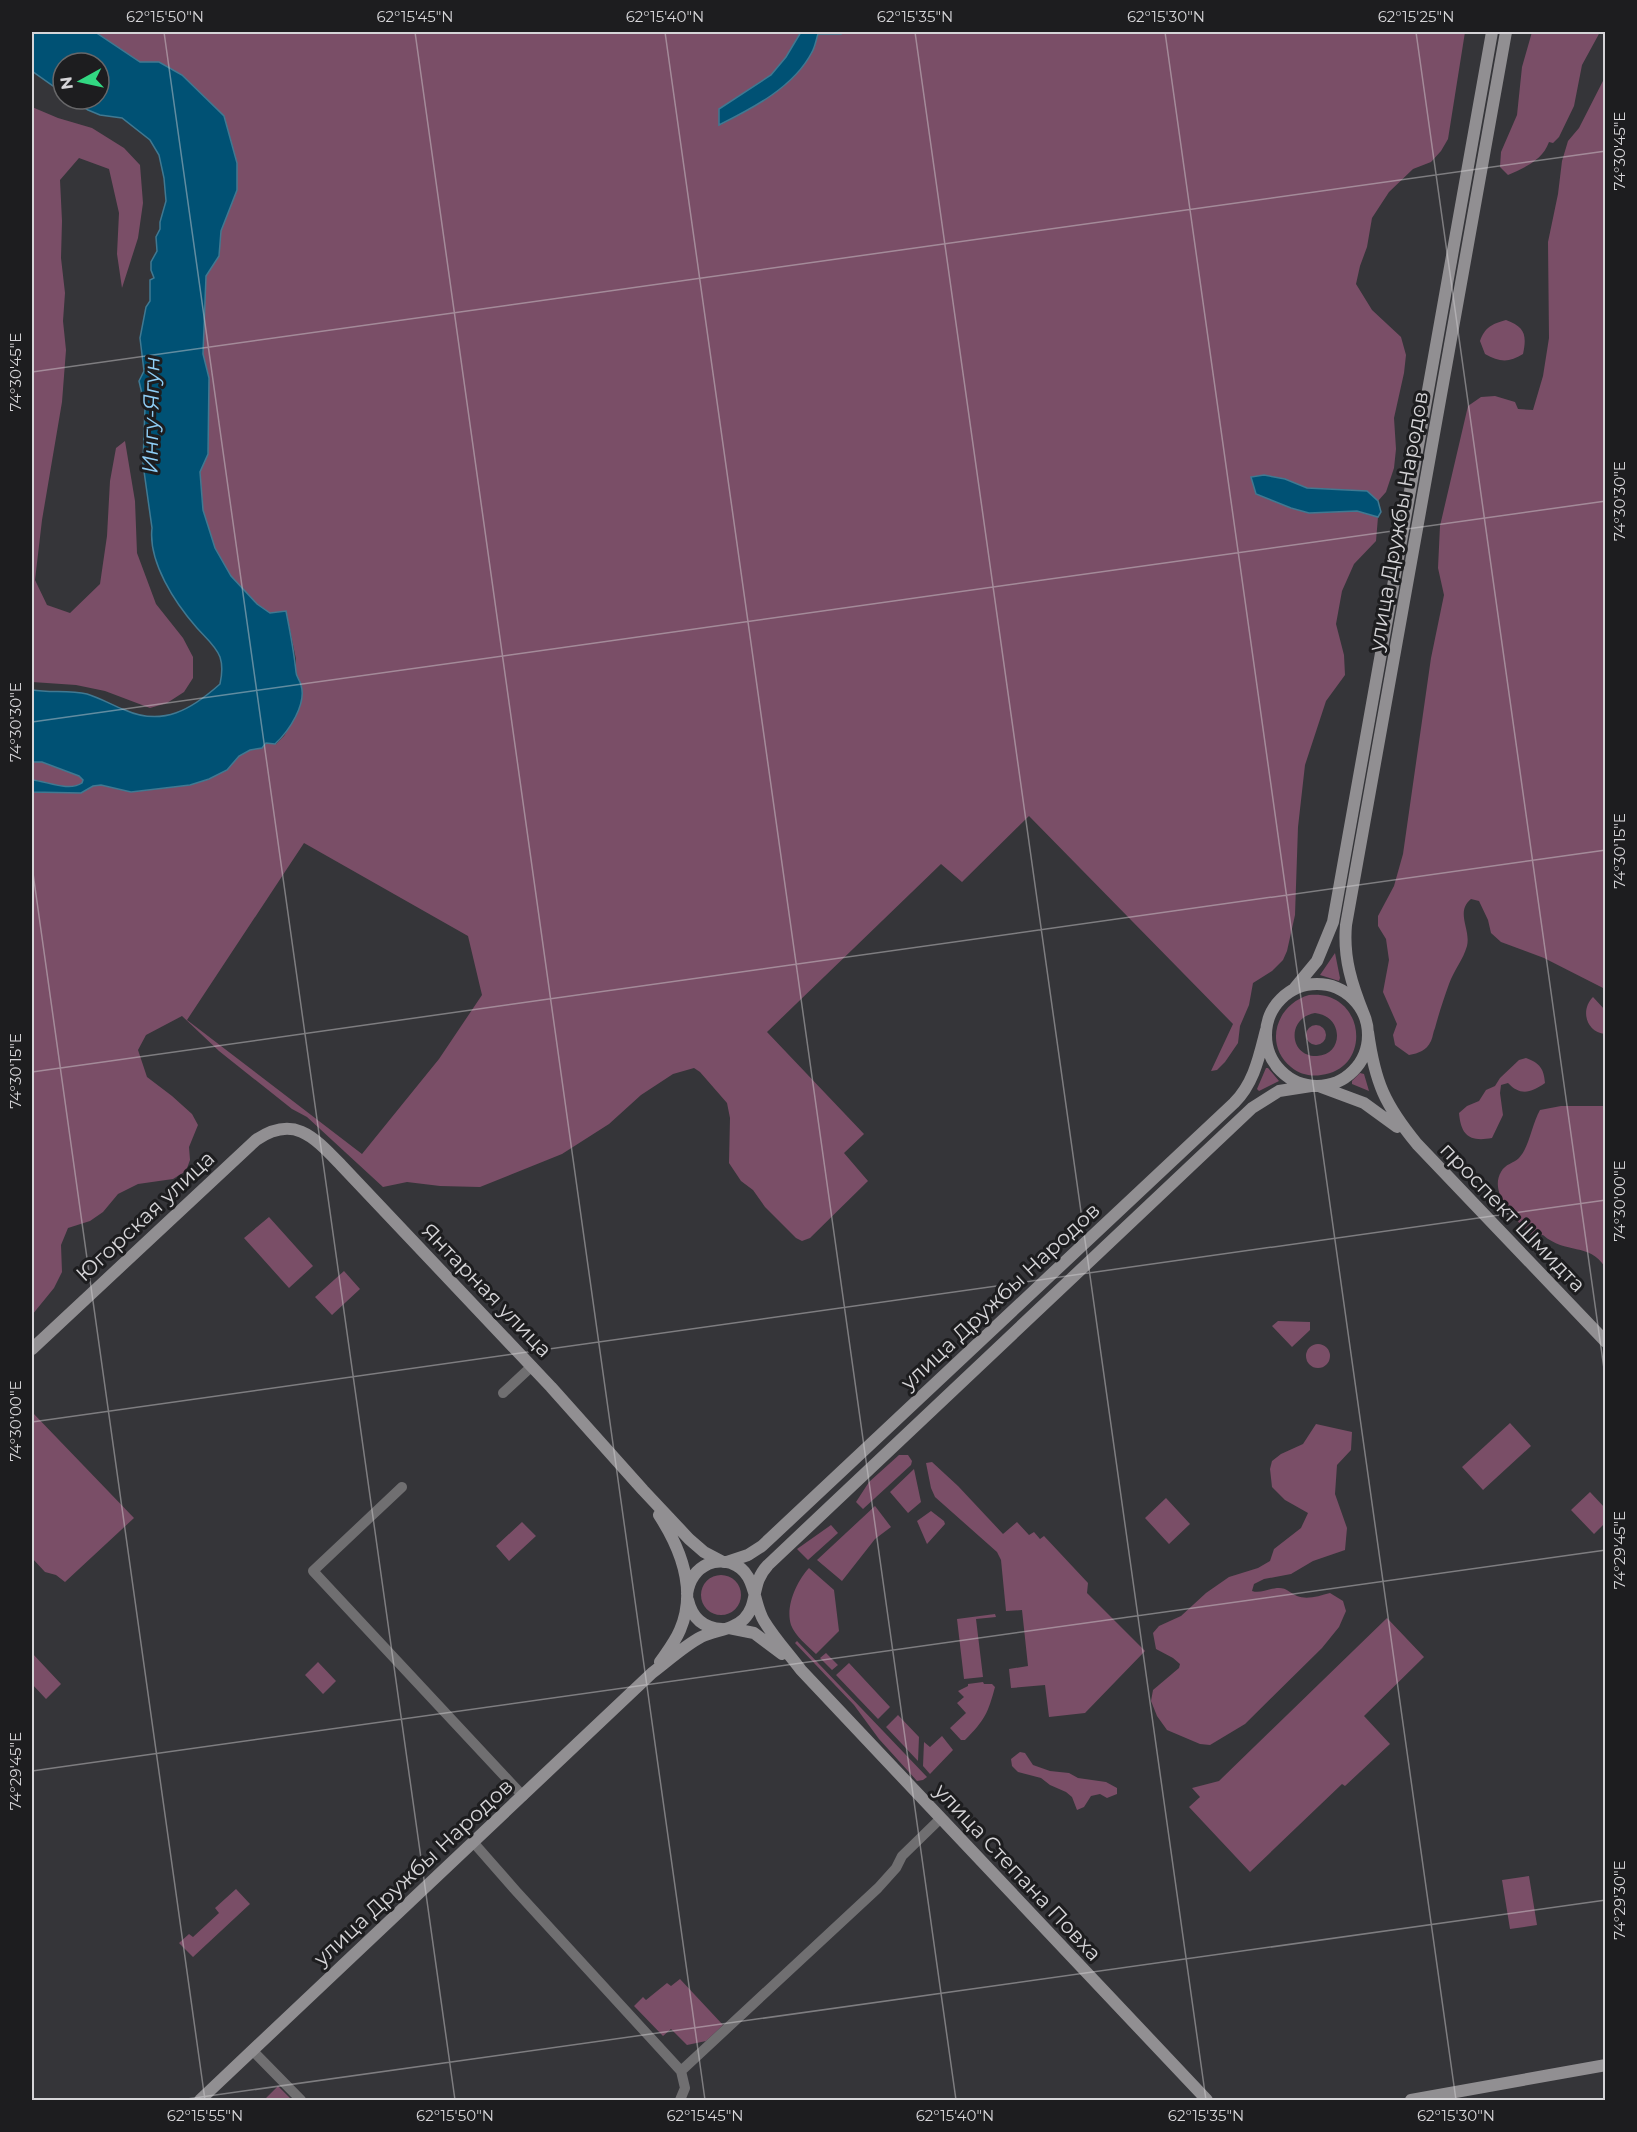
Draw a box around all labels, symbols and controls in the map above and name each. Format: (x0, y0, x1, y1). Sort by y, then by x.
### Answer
text: 62°15'50"N (126, 7, 204, 26)
text: 62°15'45"N (376, 7, 454, 26)
text: 62°15'40"N (626, 7, 704, 26)
text: 62°15'35"N (877, 7, 953, 26)
text: 62°15'30"N (1127, 7, 1205, 26)
text: 62°15'25"N (1378, 7, 1454, 26)
north arrow (51, 51, 111, 111)
text: N (56, 75, 77, 91)
text: 74°30'45"E (1610, 112, 1629, 190)
text: 74°30'45"E (6, 333, 25, 411)
water label: Ингу-Ягун (136, 356, 166, 474)
street label: улица Дружбы Народов (1363, 389, 1433, 654)
text: 74°30'30"E (1610, 461, 1629, 541)
text: 74°30'30"E (6, 682, 25, 762)
text: 74°30'15"E (1610, 813, 1629, 889)
text: 74°30'15"E (6, 1033, 25, 1109)
street label: проспект Шмидта (1435, 1137, 1591, 1297)
street label: Югорская улица (71, 1145, 219, 1287)
text: 74°30'00"E (1610, 1160, 1629, 1242)
street label: улица Дружбы Народов (895, 1197, 1105, 1396)
street label: Янтарная улица (417, 1218, 557, 1362)
text: 74°30'00"E (6, 1380, 25, 1462)
text: 74°29'45"E (1610, 1511, 1629, 1589)
text: 74°29'45"E (6, 1732, 25, 1810)
street label: улица Дружбы Народов (308, 1773, 518, 1972)
street label: улица Степана Повха (929, 1778, 1107, 1966)
text: 74°29'30"E (1610, 1860, 1629, 1940)
text: 62°15'55"N (167, 2106, 243, 2125)
text: 62°15'50"N (416, 2106, 494, 2125)
text: 62°15'45"N (666, 2106, 744, 2125)
text: 62°15'40"N (916, 2106, 994, 2125)
text: 62°15'35"N (1168, 2106, 1244, 2125)
text: 62°15'30"N (1417, 2106, 1495, 2125)

